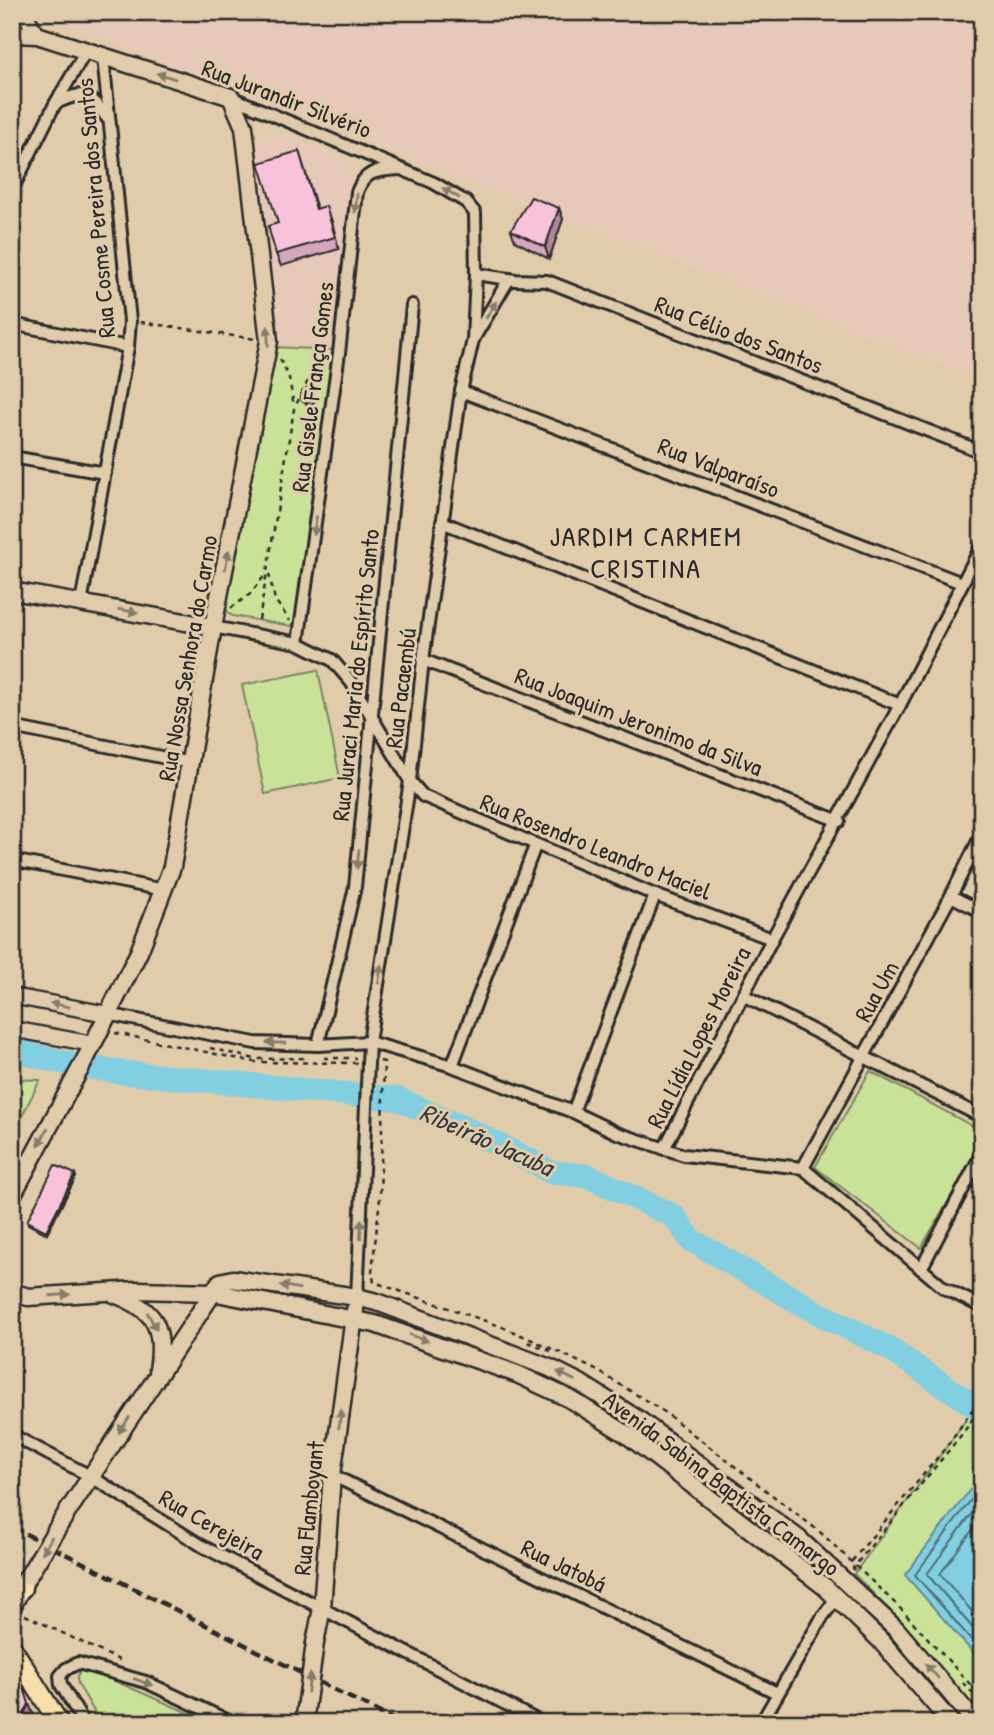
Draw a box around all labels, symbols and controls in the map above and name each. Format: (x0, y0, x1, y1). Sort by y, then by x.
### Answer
street label: Rua Jurandir Silvério (198, 51, 377, 145)
one-way arrow (155, 71, 176, 81)
street label: Rua Cosme Pereira dos Santos (68, 77, 122, 339)
one-way arrow (442, 186, 461, 199)
one-way arrow (350, 193, 361, 215)
street label: Rua Gisele França Gomes (283, 280, 341, 494)
street label: Rua Célio dos Santos (650, 287, 828, 381)
one-way arrow (485, 300, 498, 319)
one-way arrow (262, 325, 273, 347)
street label: Rua Valparaíso (654, 429, 784, 505)
one-way arrow (309, 515, 320, 537)
district label: JARDIM CARMEM CRISTINA (549, 517, 743, 587)
street label: Rua Juraci Maria do Espírito Santo (324, 527, 386, 823)
street label: Rua Nossa Senhora do Carmo (150, 532, 224, 783)
one-way arrow (222, 549, 233, 571)
one-way arrow (117, 606, 139, 617)
street label: Rua Pacaembú (377, 626, 423, 750)
street label: Rua Joaquim Jeronimo da Silva (511, 659, 767, 783)
street label: Rua Rosendro Leandro Maciel (476, 785, 717, 907)
one-way arrow (352, 848, 363, 870)
street label: Rua Lídia Lopes Moreira (638, 941, 758, 1133)
street label: Rua Um (846, 955, 906, 1027)
one-way arrow (374, 963, 385, 985)
one-way arrow (49, 999, 71, 1010)
one-way arrow (265, 1038, 287, 1049)
water label: Ribeirão Jacuba (415, 1094, 562, 1185)
one-way arrow (37, 1128, 49, 1147)
one-way arrow (355, 1218, 366, 1240)
one-way arrow (279, 1281, 301, 1292)
one-way arrow (49, 1290, 71, 1301)
one-way arrow (145, 1311, 158, 1331)
one-way arrow (409, 1333, 430, 1344)
one-way arrow (556, 1370, 576, 1382)
street label: Avenida Sabina Baptista Camargo (597, 1383, 847, 1583)
one-way arrow (335, 1407, 346, 1429)
one-way arrow (117, 1415, 130, 1435)
street label: Rua Flamboyant (285, 1439, 331, 1577)
street label: Rua Cerejeira (154, 1481, 270, 1567)
street label: Rua Jatobá (516, 1531, 612, 1599)
one-way arrow (40, 1536, 53, 1555)
one-way arrow (924, 1662, 940, 1680)
one-way arrow (304, 1672, 315, 1694)
one-way arrow (132, 1677, 153, 1688)

